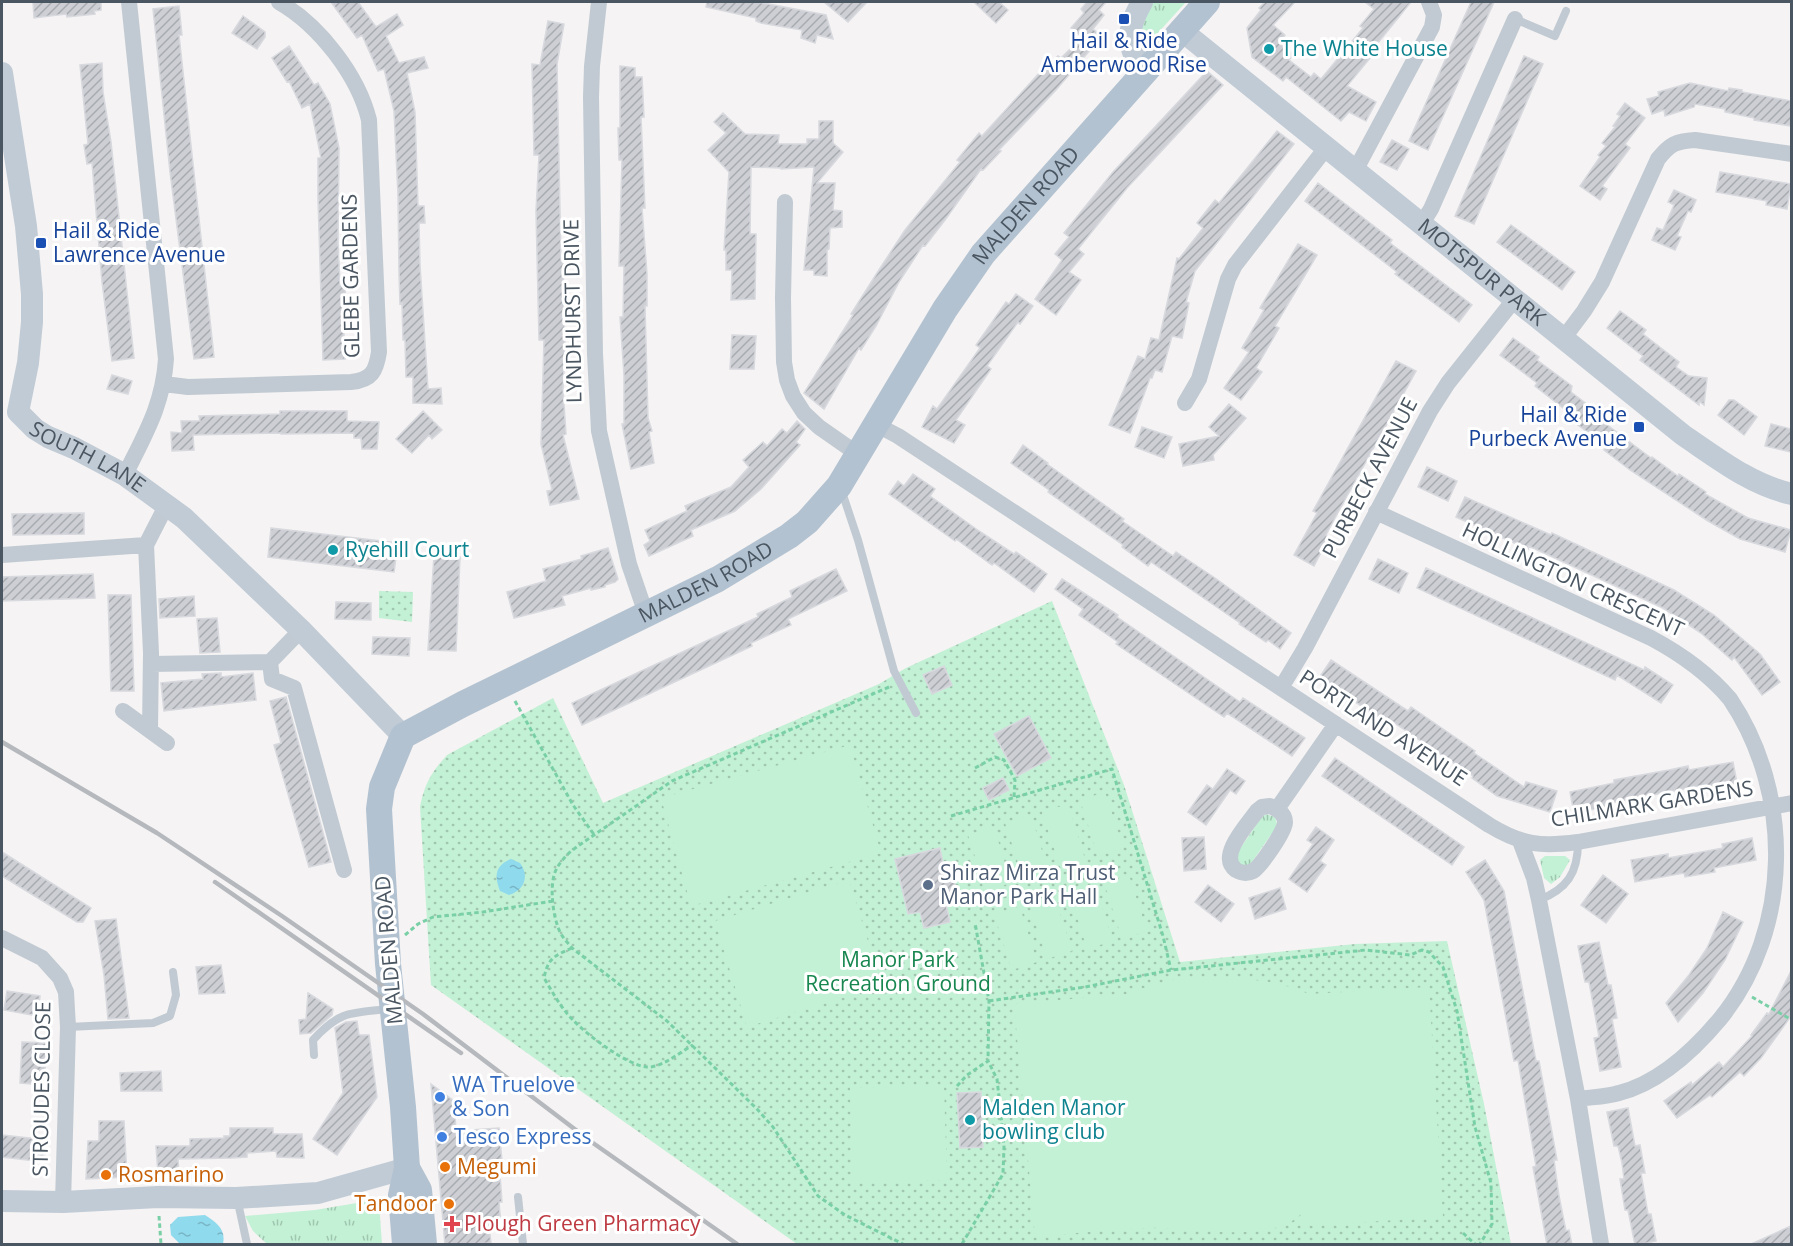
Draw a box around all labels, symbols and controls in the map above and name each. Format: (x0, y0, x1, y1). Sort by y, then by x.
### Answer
marker: Hail & Ride Amberwood Rise (1117, 12, 1131, 26)
place label: Hail & Ride Amberwood Rise (1041, 26, 1207, 78)
place label: The White House (1281, 34, 1448, 62)
marker: The White House (1262, 42, 1276, 56)
street label: MALDEN ROAD (965, 140, 1085, 270)
street label: GLEBE GARDENS (335, 194, 365, 358)
street label: MOTSPUR PARK (1412, 212, 1552, 332)
place label: Hail & Ride Lawrence Avenue (53, 216, 226, 268)
street label: LYNDHURST DRIVE (556, 219, 588, 403)
marker: Hail & Ride Lawrence Avenue (34, 236, 48, 250)
street label: PURBECK AVENUE (1315, 392, 1423, 563)
place label: Hail & Ride Purbeck Avenue (1469, 400, 1627, 452)
street label: SOUTH LANE (25, 414, 152, 499)
marker: Hail & Ride Purbeck Avenue (1632, 420, 1646, 434)
street label: HOLLINGTON CRESCENT (1458, 515, 1689, 643)
street label: MALDEN ROAD (633, 534, 778, 629)
place label: Ryehill Court (345, 535, 469, 563)
marker: Ryehill Court (326, 543, 340, 557)
street label: PORTLAND AVENUE (1294, 662, 1473, 792)
street label: CHILMARK GARDENS (1549, 773, 1755, 833)
place label: Shiraz Mirza Trust Manor Park Hall (940, 858, 1116, 910)
street label: MALDEN ROAD (368, 875, 408, 1026)
marker: Shiraz Mirza Trust Manor Park Hall (921, 878, 935, 892)
park label: Manor Park Recreation Ground (805, 945, 991, 997)
street label: STROUDES CLOSE (25, 1001, 57, 1177)
place label: WA Truelove & Son (452, 1070, 575, 1122)
marker: WA Truelove & Son (433, 1090, 447, 1104)
place label: Malden Manor bowling club (982, 1093, 1126, 1145)
marker: Malden Manor bowling club (963, 1113, 977, 1127)
place label: Tesco Express (454, 1122, 591, 1150)
marker: Tesco Express (435, 1130, 449, 1144)
place label: Megumi (457, 1152, 537, 1180)
place label: Rosmarino (118, 1160, 224, 1188)
marker: Megumi (438, 1160, 452, 1174)
marker: Rosmarino (99, 1168, 113, 1182)
place label: Tandoor (354, 1189, 437, 1217)
marker: Tandoor (442, 1197, 456, 1211)
place label: Plough Green Pharmacy (464, 1209, 701, 1237)
marker: Plough Green Pharmacy (445, 1217, 459, 1231)

